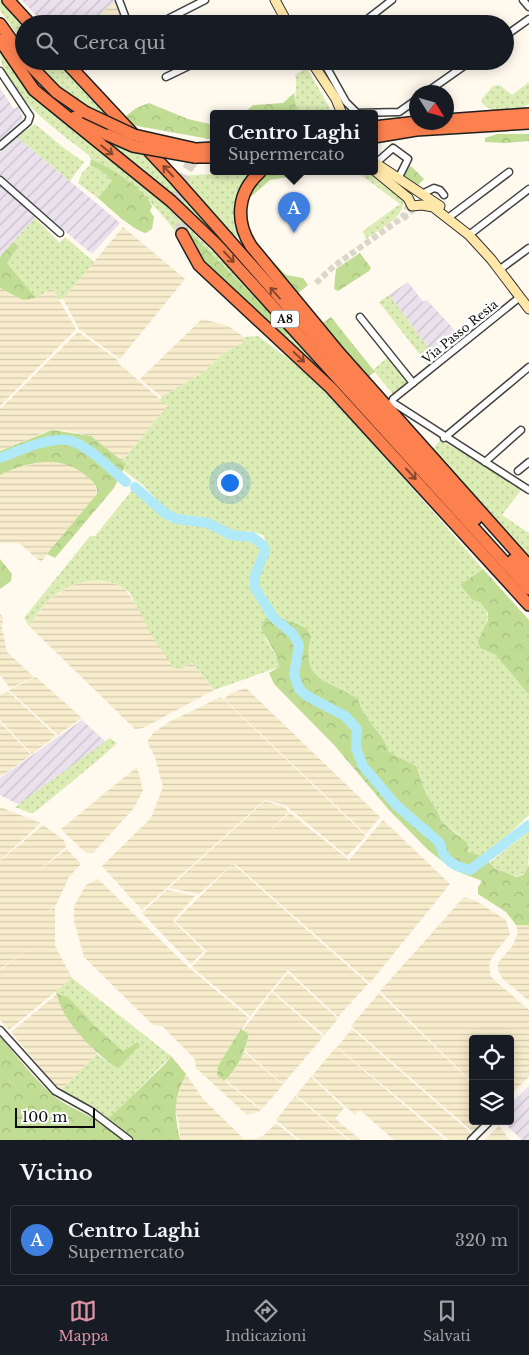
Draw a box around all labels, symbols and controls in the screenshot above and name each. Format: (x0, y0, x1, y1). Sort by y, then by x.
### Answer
search box (15, 15, 514, 70)
icon: search (33, 29, 61, 57)
text: Cerca qui (73, 31, 166, 54)
north arrow (409, 85, 454, 130)
popup (210, 110, 378, 175)
text: Centro Laghi (228, 121, 360, 144)
text: Supermercato (228, 144, 344, 164)
one-way arrow (100, 145, 113, 156)
one-way arrow (162, 165, 173, 178)
pin: A (278, 192, 310, 233)
one-way arrow (223, 251, 235, 264)
one-way arrow (269, 287, 281, 300)
street label: Via Passo Resia (418, 296, 501, 367)
road number: A8 (271, 310, 299, 328)
one-way arrow (293, 351, 305, 363)
one-way arrow (405, 468, 417, 481)
your location (217, 470, 243, 496)
map controls (469, 1035, 514, 1125)
button: locate (469, 1035, 514, 1080)
button: layers (469, 1080, 514, 1125)
scale bar (15, 1105, 95, 1128)
text: 100 m (22, 1108, 67, 1126)
text: Vicino (20, 1160, 93, 1186)
text: Centro Laghi (68, 1219, 200, 1242)
text: A (31, 1230, 43, 1250)
text: 320 m (455, 1230, 508, 1250)
text: Supermercato (68, 1242, 184, 1262)
tab: Mappa (58, 1297, 108, 1345)
tab: Indicazioni (225, 1297, 306, 1345)
tab: Salvati (423, 1297, 471, 1345)

